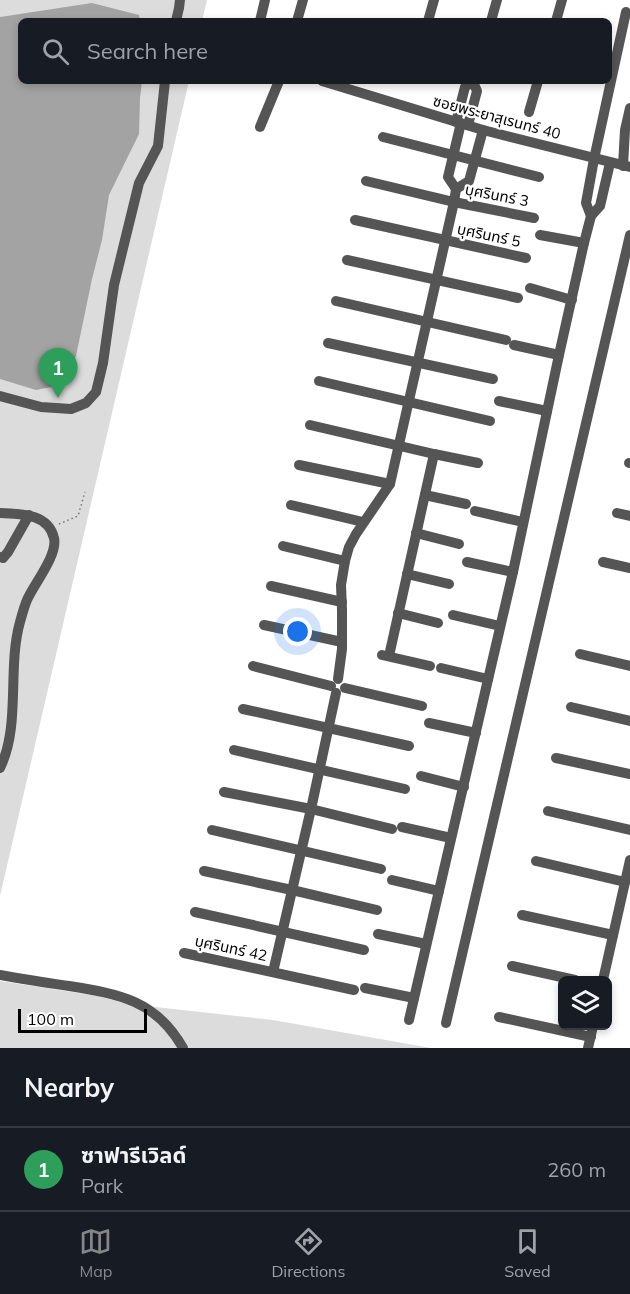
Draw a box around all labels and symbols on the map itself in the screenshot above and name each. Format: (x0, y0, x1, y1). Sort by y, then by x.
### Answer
street label: ซอยพระยาสุเรนทร์ 40 (431, 91, 563, 143)
street label: บุศรินทร์ 3 (464, 180, 530, 210)
street label: บุศรินทร์ 5 (456, 219, 522, 251)
pin: 1 (38, 348, 78, 398)
your location (283, 617, 312, 646)
street label: บุศรินทร์ 42 (193, 931, 269, 965)
scale bar (18, 1006, 147, 1034)

